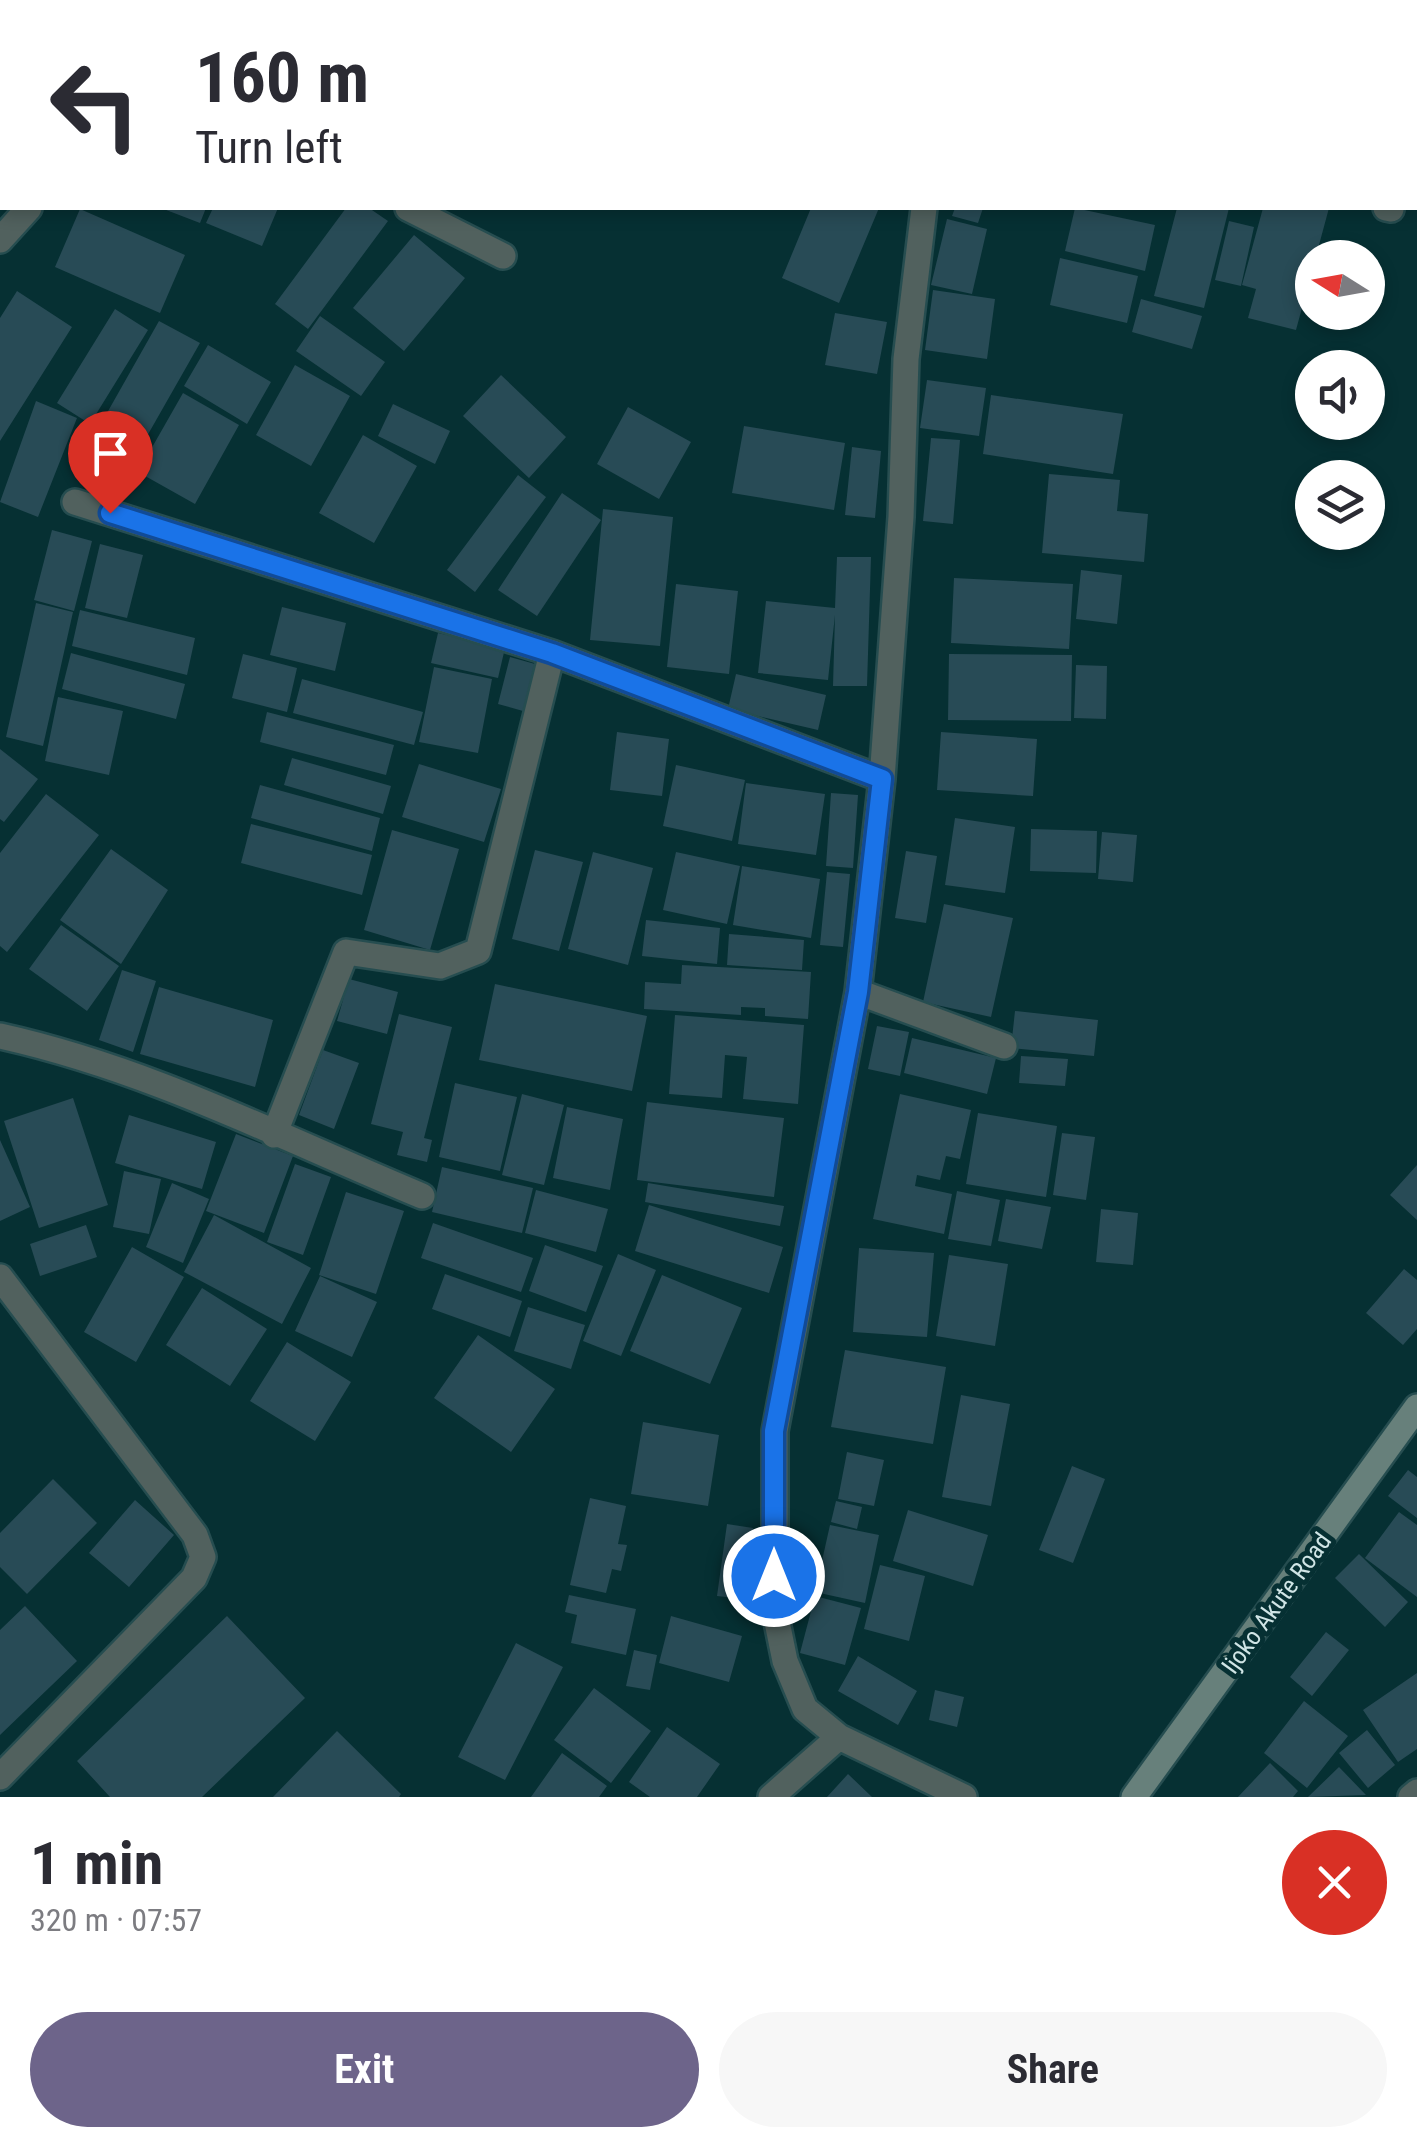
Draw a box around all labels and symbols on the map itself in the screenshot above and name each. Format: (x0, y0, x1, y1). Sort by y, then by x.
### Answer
north arrow (1295, 240, 1385, 330)
pin (68, 411, 153, 514)
position arrow (722, 1524, 826, 1628)
street label: Ijoko Akute Road (1216, 1527, 1337, 1679)

